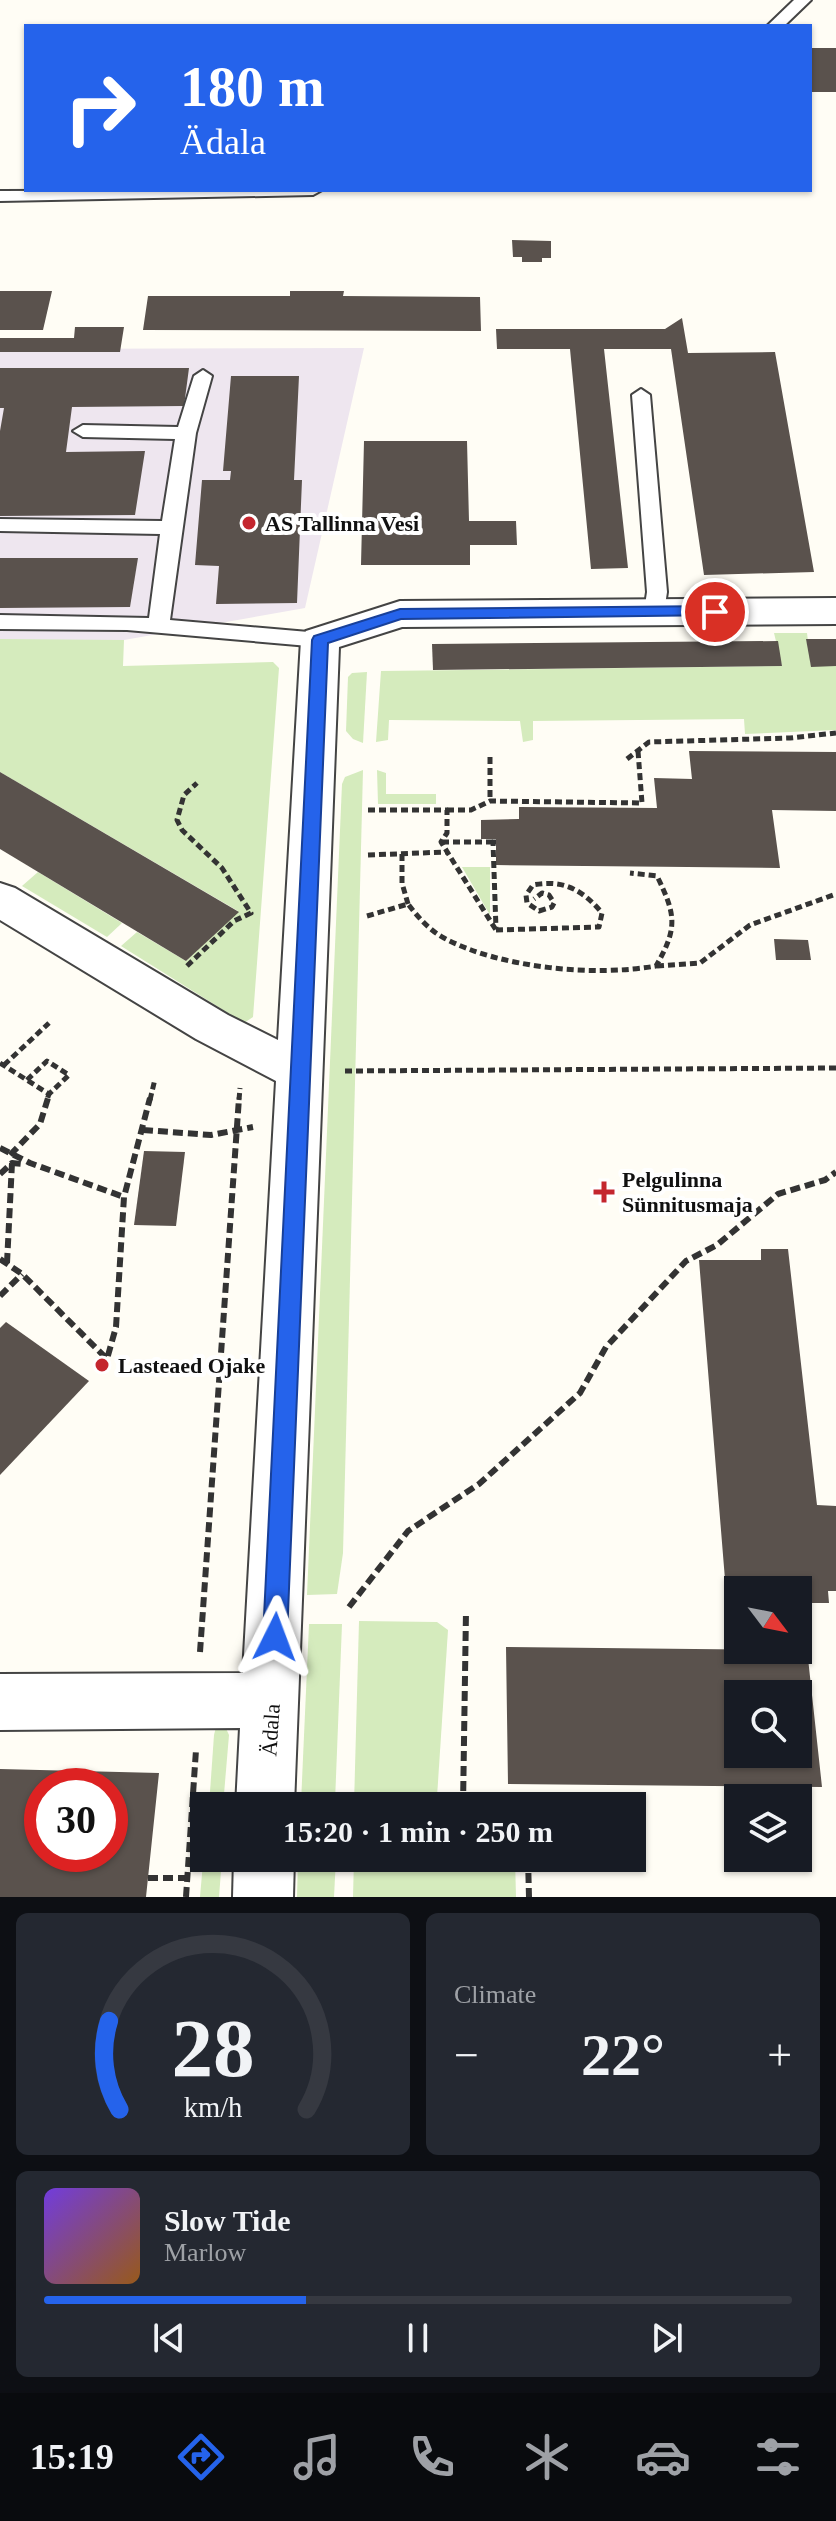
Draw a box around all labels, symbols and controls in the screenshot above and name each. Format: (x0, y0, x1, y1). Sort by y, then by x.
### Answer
icon: right (48, 56, 152, 160)
text: 180 m (180, 56, 325, 118)
text: Ädala (180, 122, 266, 162)
place label: AS Tallinna Vesi (265, 511, 419, 536)
marker: AS Tallinna Vesi (240, 514, 258, 532)
pin (681, 578, 749, 646)
icon: arrive (693, 590, 737, 634)
place label: Pelgulinna Sünnitusmaja (622, 1167, 753, 1217)
marker: Pelgulinna Sünnitusmaja (593, 1181, 615, 1203)
place label: Lasteaed Ojake (118, 1353, 266, 1378)
marker: Lasteaed Ojake (93, 1356, 111, 1374)
north arrow (724, 1576, 812, 1664)
map controls (724, 1576, 812, 1872)
position arrow (233, 1595, 317, 1679)
button: search (724, 1680, 812, 1768)
street label: Ädala (256, 1703, 285, 1757)
speed limit sign: 30 (24, 1768, 128, 1872)
button: layers (724, 1784, 812, 1872)
text: 15:20 · 1 min · 250 m (283, 1815, 553, 1848)
text: Climate (454, 1980, 536, 2009)
text: 28 (171, 2002, 255, 2094)
text: 22° (581, 2022, 665, 2088)
text: − (454, 2031, 479, 2080)
text: + (767, 2031, 792, 2080)
text: km/h (184, 2092, 242, 2123)
text: Slow Tide (164, 2204, 290, 2237)
text: Marlow (164, 2238, 246, 2267)
icon: previous (147, 2316, 191, 2360)
icon: pause (396, 2316, 440, 2360)
icon: next (645, 2316, 689, 2360)
icon: directions (173, 2429, 229, 2485)
icon: music (289, 2429, 345, 2485)
icon: phone (404, 2429, 460, 2485)
icon: climate (519, 2429, 575, 2485)
icon: car (635, 2429, 691, 2485)
icon: filters (750, 2429, 806, 2485)
text: 15:19 (30, 2437, 114, 2477)

